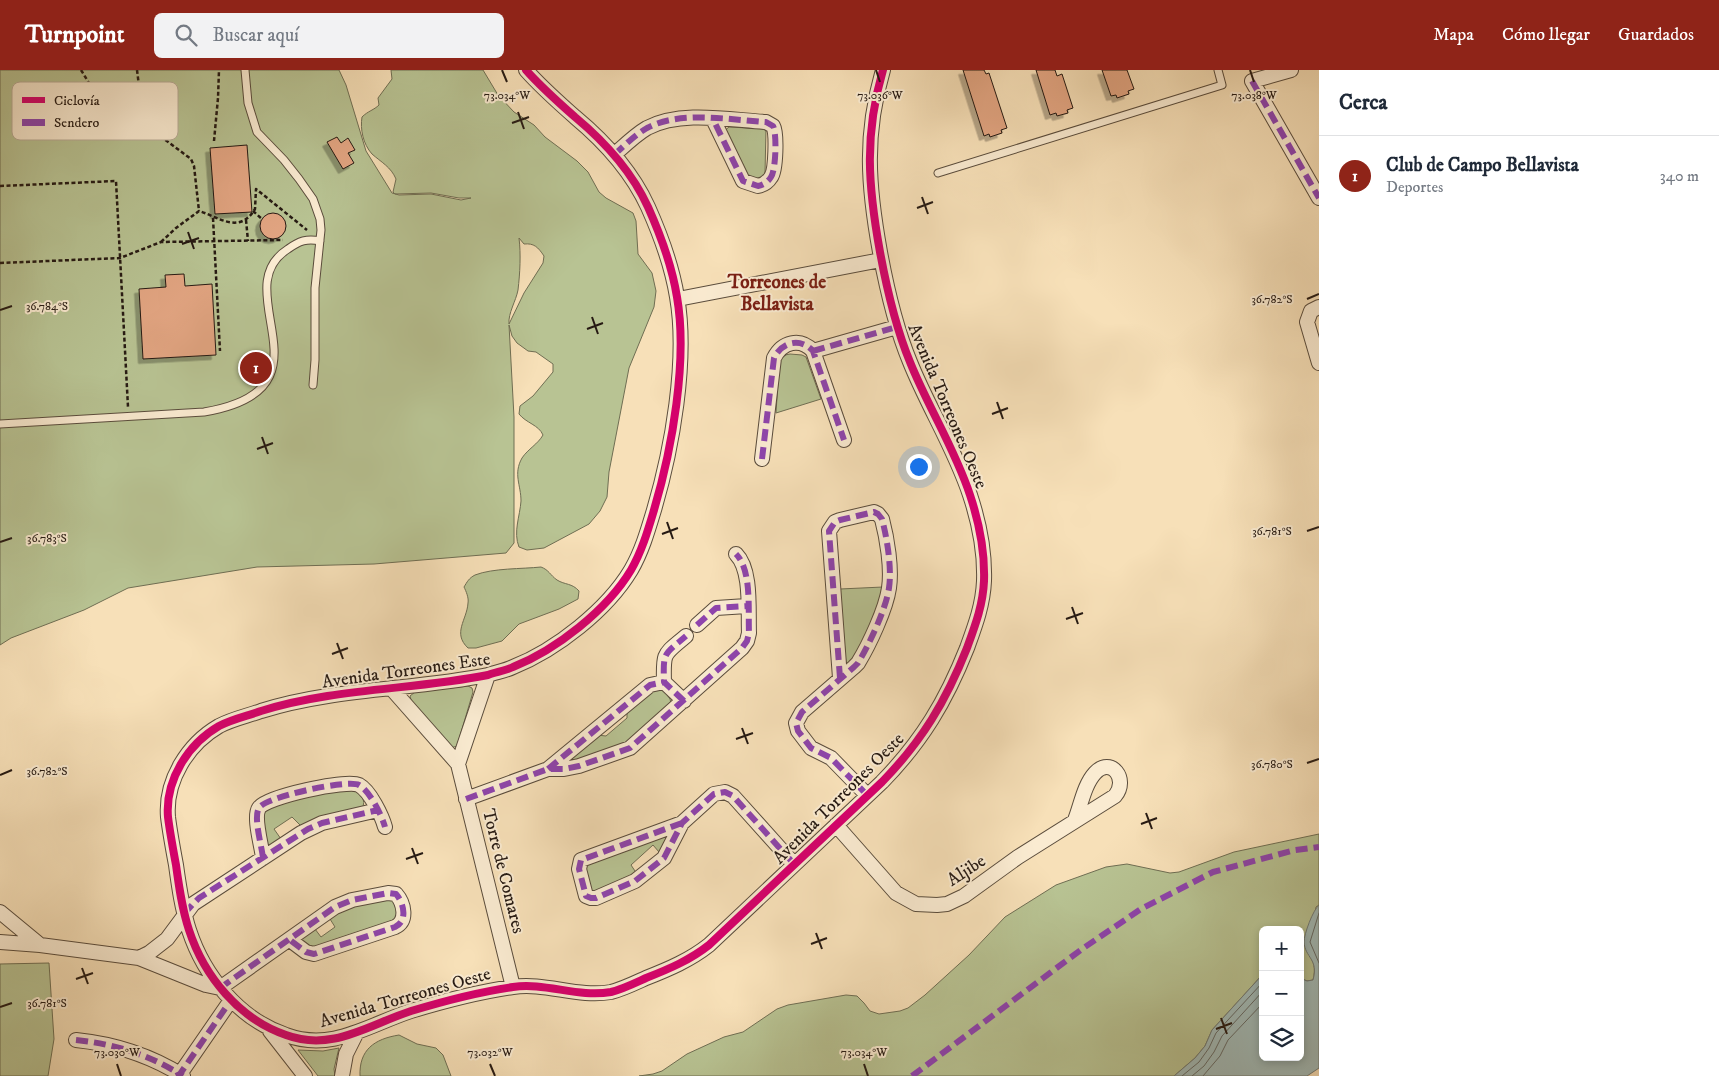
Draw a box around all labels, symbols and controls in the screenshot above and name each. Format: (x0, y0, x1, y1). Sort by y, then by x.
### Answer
search box (154, 13, 504, 58)
text: Turnpoint (25, 20, 124, 50)
icon: search (172, 21, 200, 49)
text: Buscar aquí (212, 24, 299, 47)
text: Mapa (1433, 24, 1474, 46)
text: Cómo llegar (1502, 24, 1590, 46)
text: Guardados (1618, 24, 1694, 46)
legend (12, 82, 178, 140)
text: 73.034°W (484, 88, 531, 103)
text: 73.036°W (857, 88, 904, 103)
text: 73.038°W (1231, 88, 1278, 103)
text: Cerca (1339, 90, 1387, 116)
text: Ciclovía (54, 92, 100, 110)
text: Sendero (54, 114, 99, 132)
text: Club de Campo Bellavista (1386, 154, 1579, 177)
text: 1 (1352, 166, 1358, 186)
text: 340 m (1660, 166, 1699, 186)
text: Deportes (1386, 177, 1443, 197)
district label: Torreones de Bellavista (727, 271, 826, 316)
text: 36.782°S (1251, 292, 1293, 307)
text: 36.784°S (26, 299, 68, 314)
street label: Avenida Torreones Oeste (902, 321, 992, 492)
pin: 1 (240, 349, 272, 387)
your location (906, 454, 932, 480)
text: 36.781°S (1252, 524, 1292, 539)
text: 36.783°S (27, 531, 67, 546)
street label: Avenida Torreones Este (321, 648, 492, 694)
street label: Avenida Torreones Oeste (768, 728, 909, 869)
text: 36.780°S (1251, 757, 1293, 772)
text: 36.782°S (26, 764, 68, 779)
street label: Torre de Comares (477, 807, 529, 936)
street label: Aljibe (943, 850, 990, 891)
map controls (1259, 926, 1304, 1061)
button: + (1259, 926, 1304, 971)
street label: Avenida Torreones Oeste (317, 963, 493, 1033)
button: − (1259, 971, 1304, 1016)
text: 36.781°S (27, 996, 67, 1011)
button: layers (1259, 1016, 1304, 1061)
text: 73.030°W (94, 1045, 141, 1060)
text: 73.032°W (467, 1045, 514, 1060)
text: 73.034°W (841, 1045, 888, 1060)

